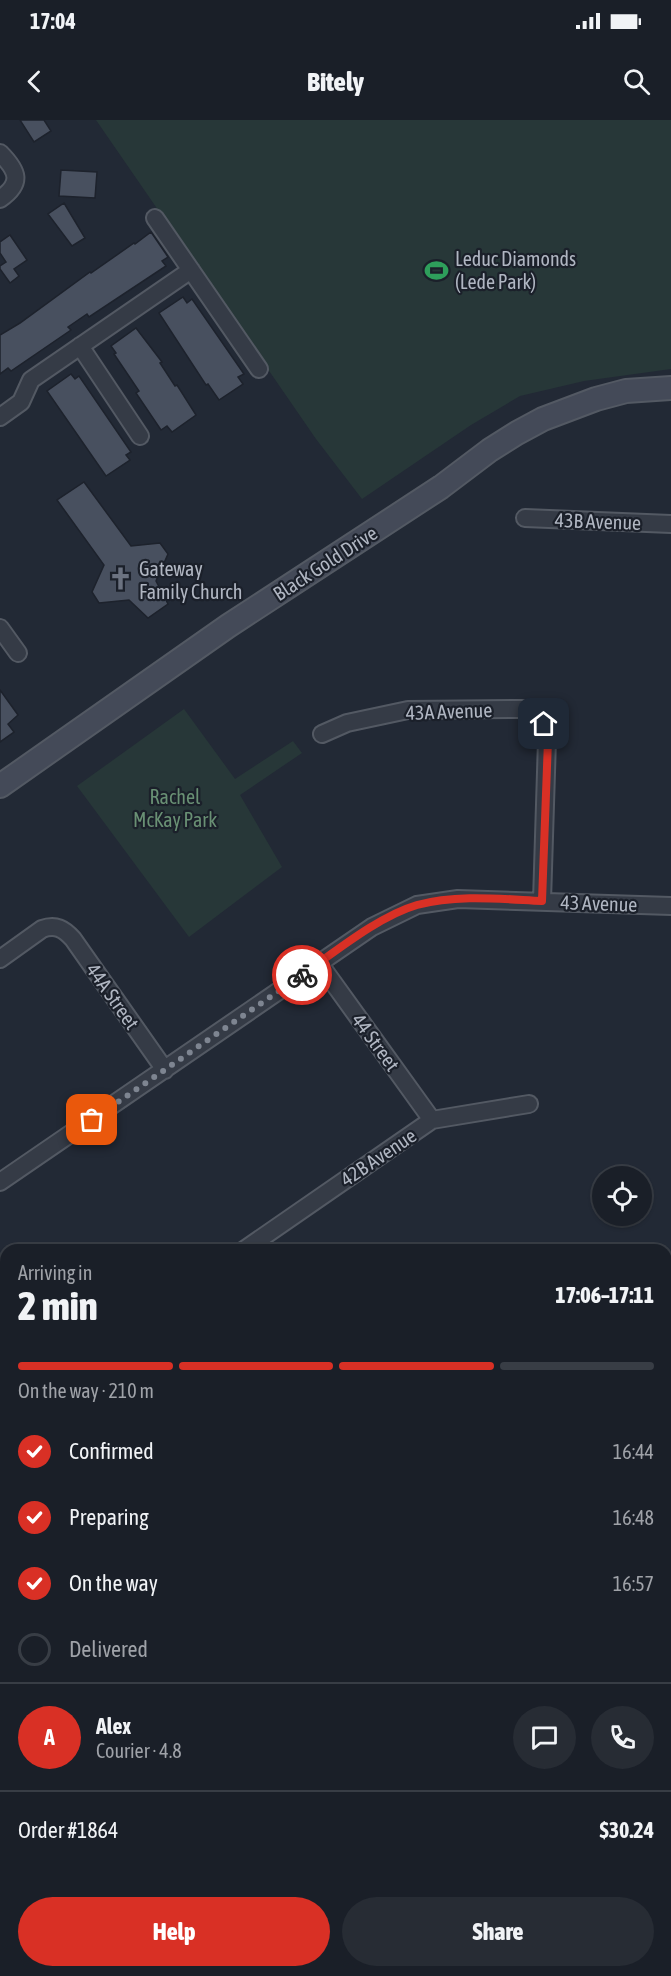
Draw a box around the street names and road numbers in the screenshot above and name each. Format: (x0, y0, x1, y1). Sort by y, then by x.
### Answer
street label: 43B Avenue (554, 508, 642, 534)
street label: Black Gold Drive (269, 521, 381, 605)
street label: 43A Avenue (405, 698, 493, 724)
street label: 43 Avenue (560, 890, 638, 916)
street label: 44A Street (82, 959, 144, 1034)
street label: 44 Street (347, 1009, 405, 1075)
street label: 42B Avenue (336, 1123, 420, 1191)

